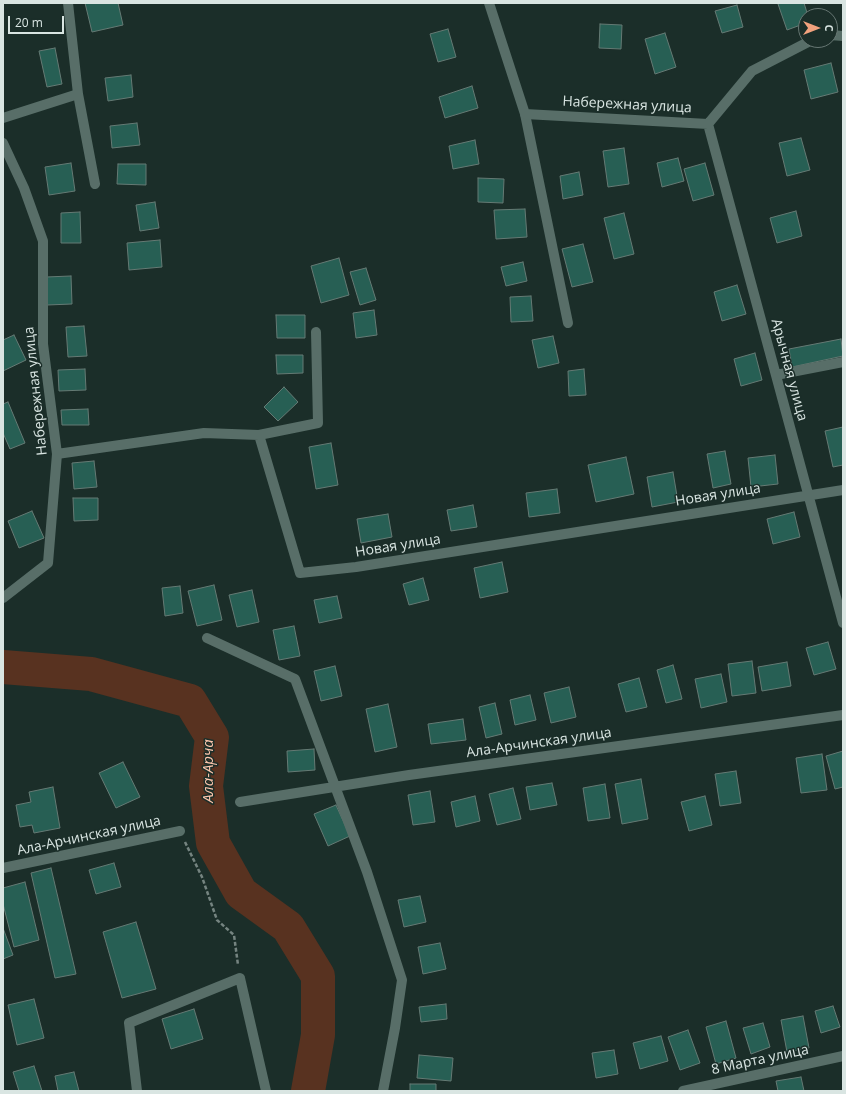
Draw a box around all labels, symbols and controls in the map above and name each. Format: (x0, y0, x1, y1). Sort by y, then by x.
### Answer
scale bar (10, 8, 66, 34)
north arrow (798, 8, 838, 48)
text: 20 m (15, 14, 43, 31)
text: С (822, 24, 837, 32)
street label: Набережная улица (562, 93, 692, 117)
street label: Арычная улица (767, 317, 811, 423)
street label: Набережная улица (21, 326, 51, 456)
street label: Новая улица (674, 480, 762, 510)
street label: Новая улица (354, 531, 442, 561)
street label: Ала-Арчинская улица (465, 724, 613, 762)
water label: Ала-Арча (200, 739, 218, 803)
street label: Ала-Арчинская улица (16, 813, 162, 859)
street label: 8 Марта улица (710, 1041, 810, 1079)

